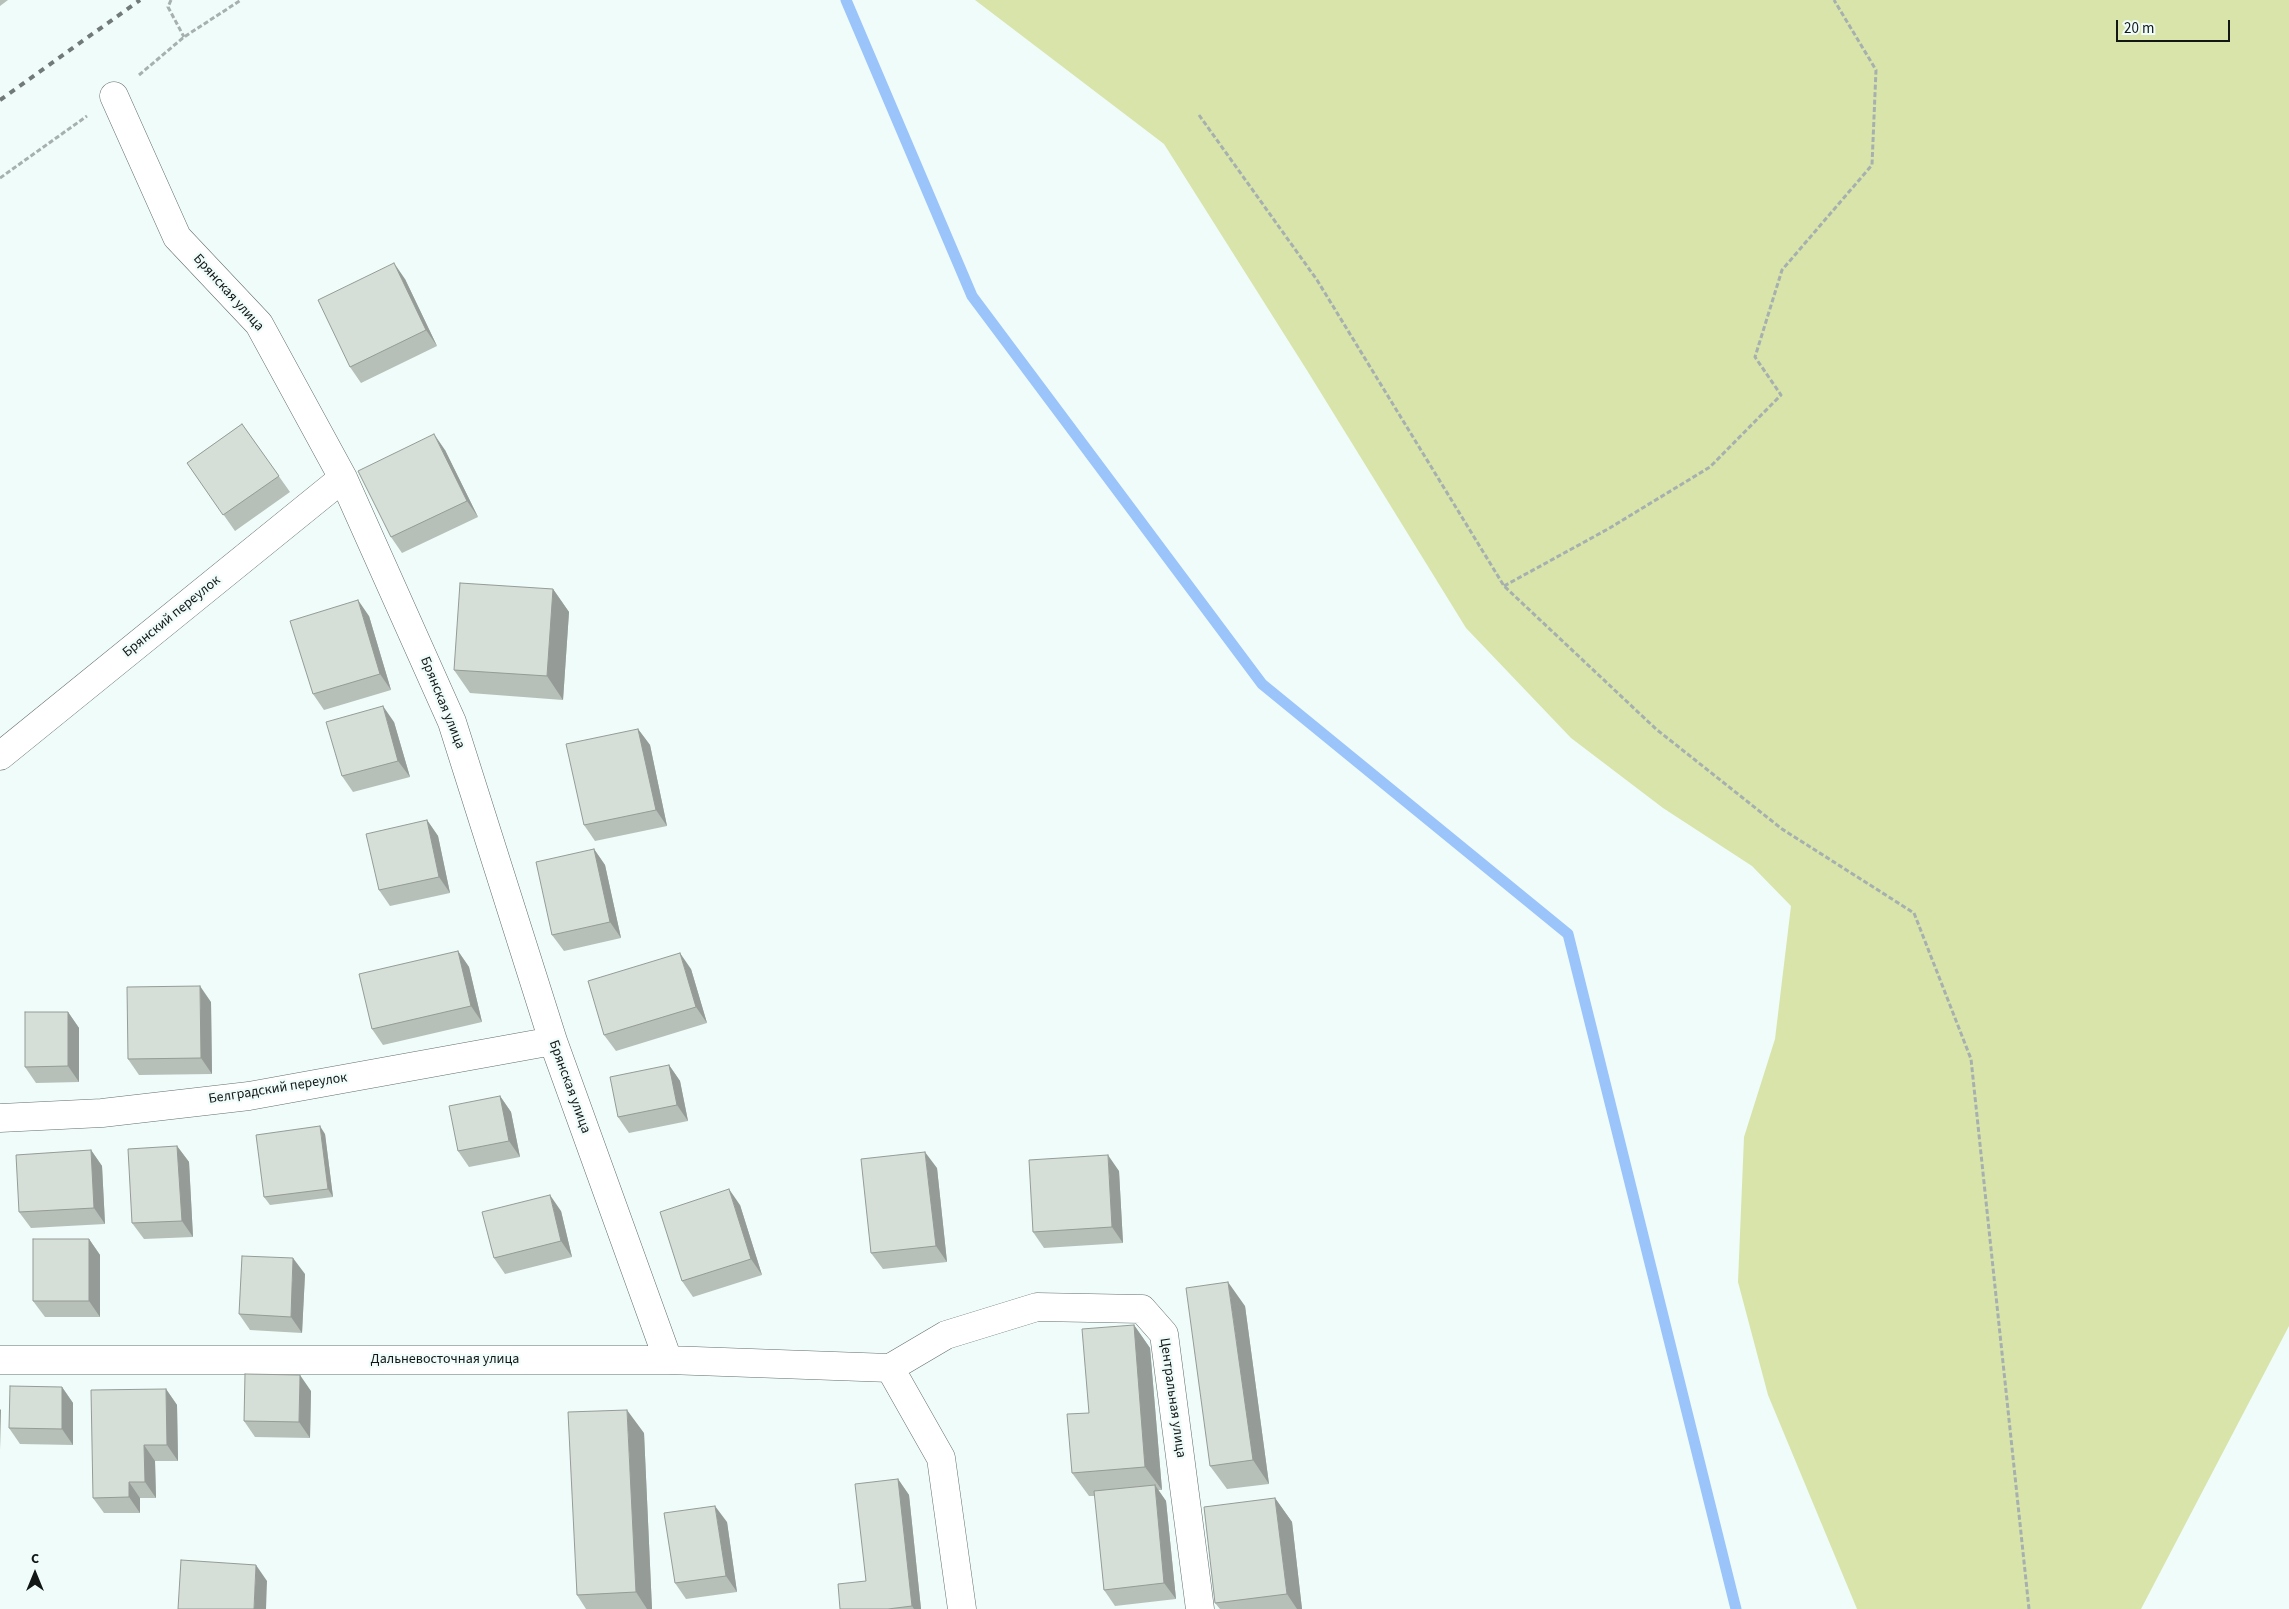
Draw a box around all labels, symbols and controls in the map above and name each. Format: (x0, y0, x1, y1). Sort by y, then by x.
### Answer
scale bar (2119, 10, 2233, 42)
text: 20 m (2124, 18, 2154, 39)
street label: Брянская улица (189, 251, 267, 335)
street label: Брянский переулок (120, 572, 224, 662)
street label: Брянская улица (416, 654, 468, 752)
street label: Брянская улица (544, 1038, 594, 1136)
street label: Белградский переулок (207, 1070, 349, 1108)
street label: Центральная улица (1155, 1337, 1189, 1459)
street label: Дальневосточная улица (371, 1352, 519, 1368)
north arrow (10, 1549, 60, 1599)
text: С (31, 1549, 39, 1569)

